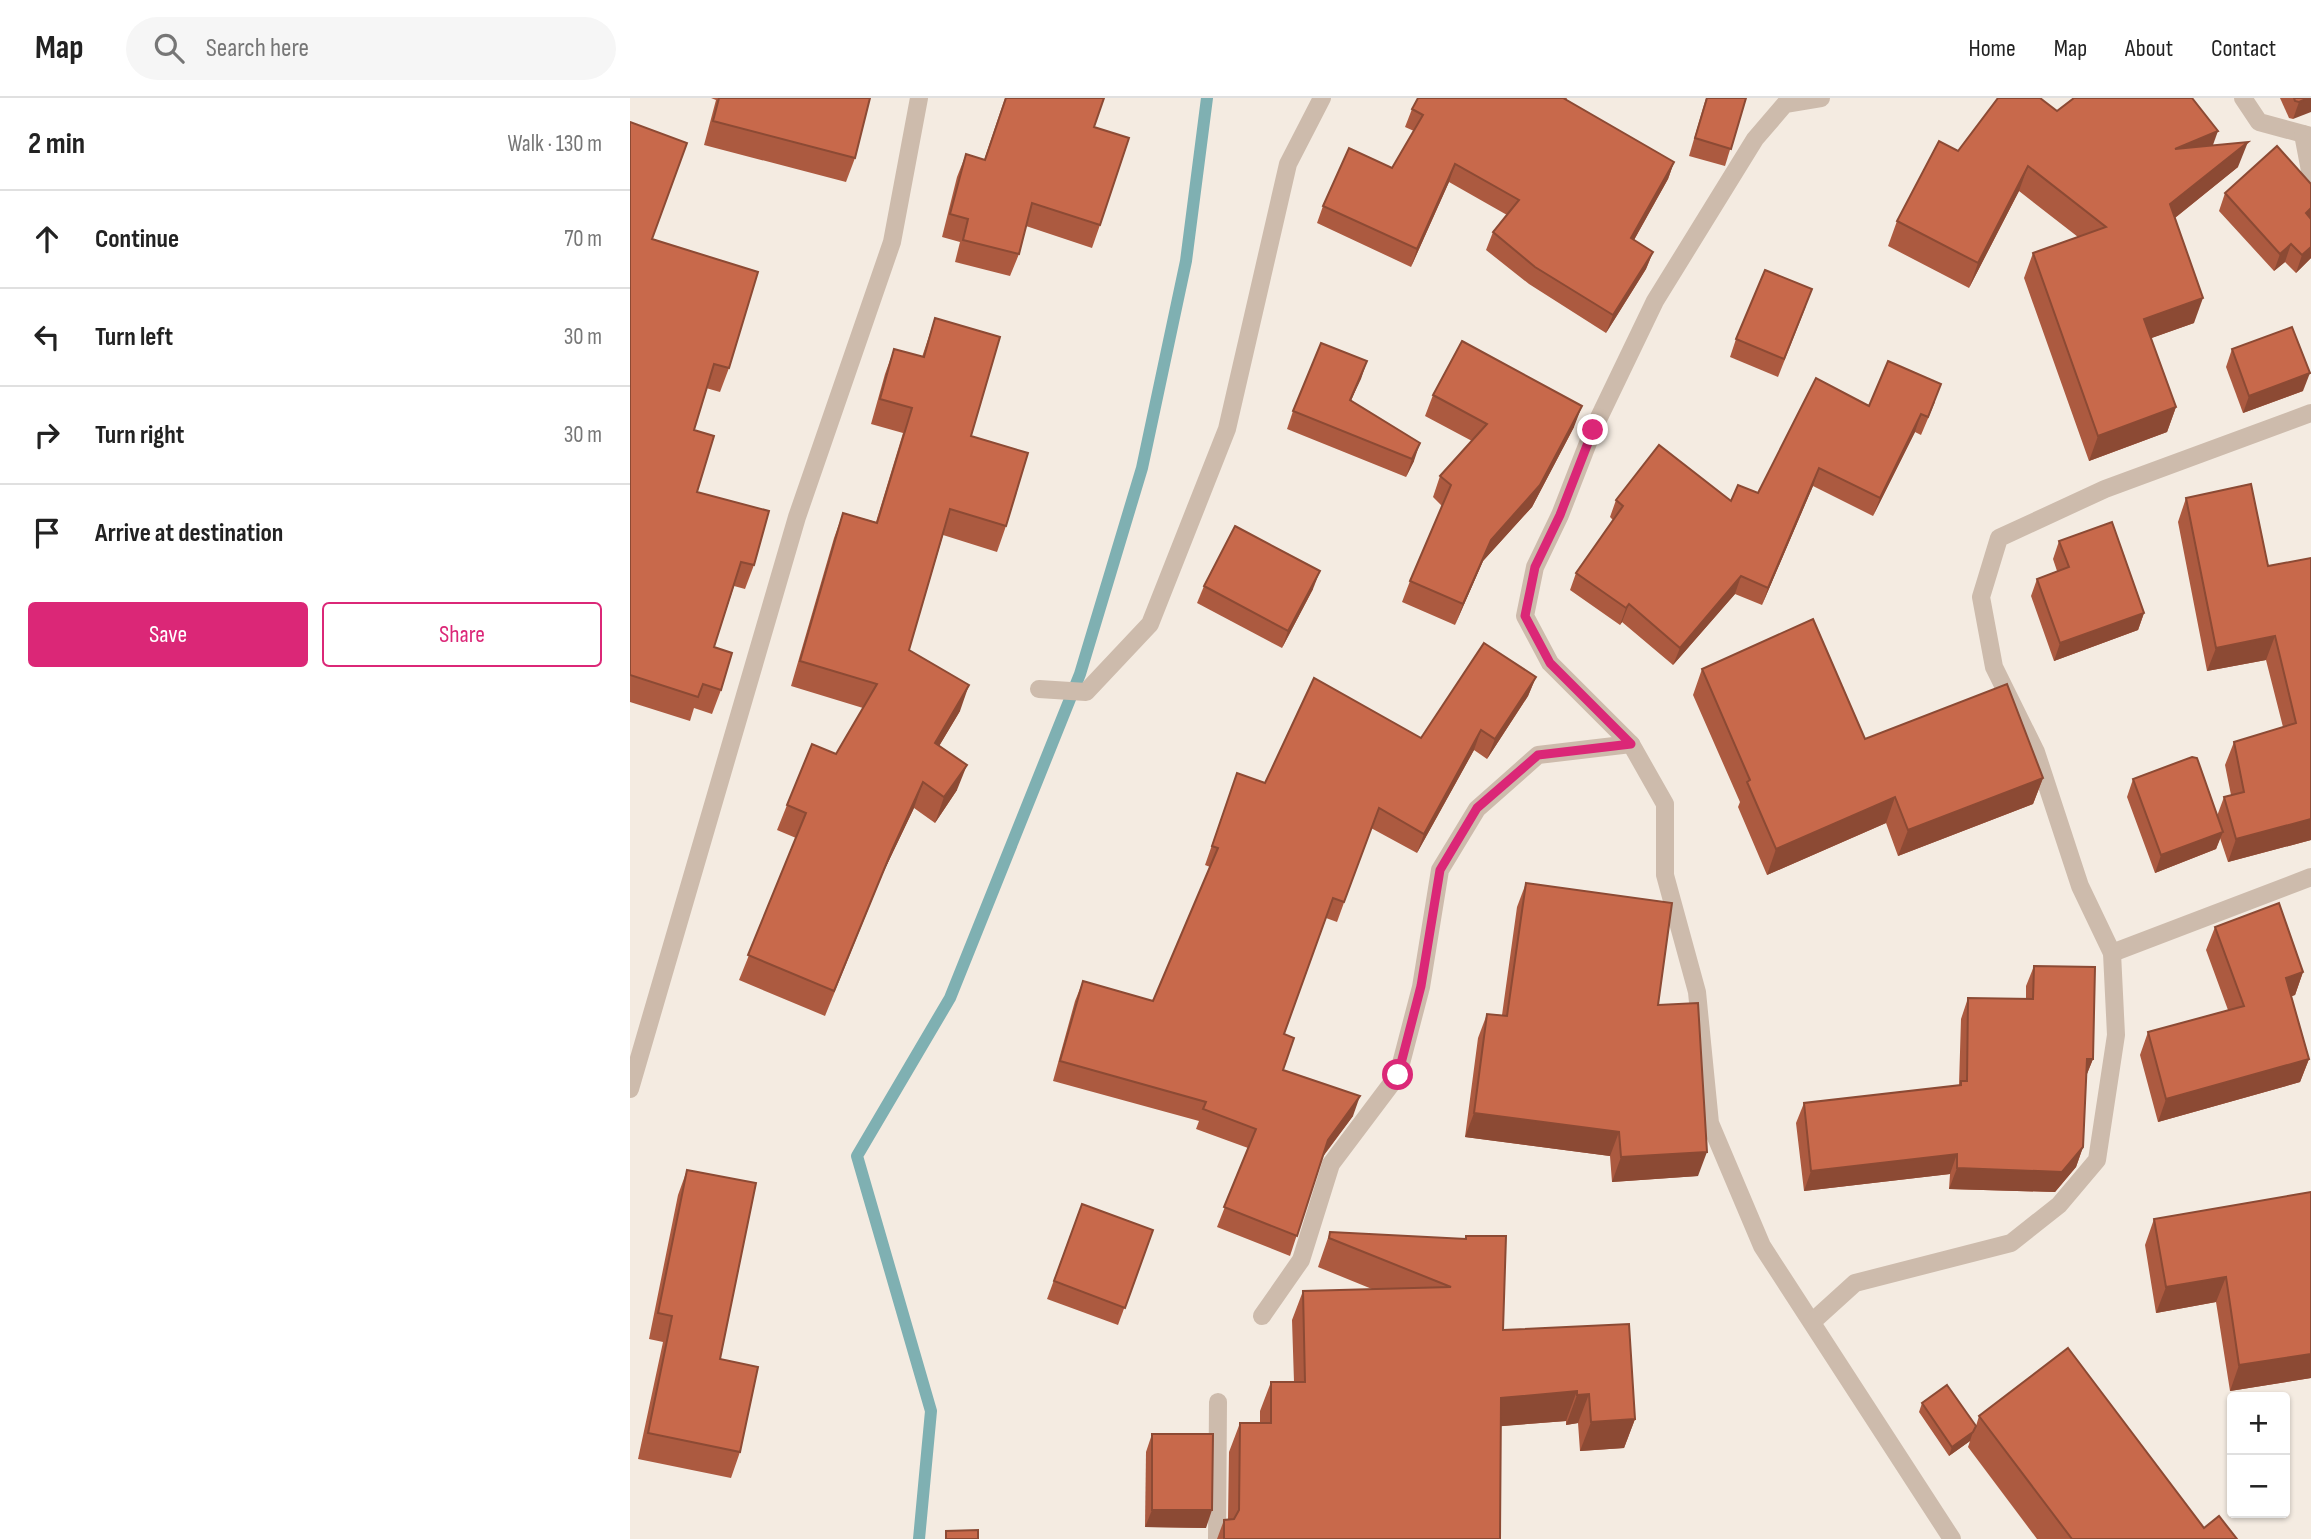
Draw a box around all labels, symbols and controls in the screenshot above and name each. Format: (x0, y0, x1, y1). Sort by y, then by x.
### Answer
search box (126, 17, 616, 80)
text: Map (35, 28, 84, 68)
icon: search (150, 29, 188, 67)
text: Search here (206, 33, 309, 64)
text: Home (1968, 34, 2016, 63)
text: Map (2054, 34, 2087, 63)
text: About (2125, 34, 2173, 63)
text: Contact (2211, 34, 2276, 63)
text: 2 min (28, 126, 85, 162)
text: Walk · 130 m (507, 130, 602, 158)
icon: ahead (28, 220, 66, 258)
text: Continue (95, 224, 179, 255)
text: 70 m (564, 225, 602, 253)
icon: left (28, 318, 66, 356)
text: Turn left (95, 322, 173, 353)
text: 30 m (564, 323, 602, 351)
route end (1577, 414, 1608, 445)
icon: right (28, 416, 66, 454)
text: Turn right (95, 420, 184, 451)
text: 30 m (564, 421, 602, 449)
icon: arrive (28, 514, 66, 552)
text: Arrive at destination (95, 518, 283, 549)
button: Save (28, 602, 308, 667)
button: Share (322, 602, 602, 667)
route start (1382, 1059, 1413, 1090)
map controls (2227, 1392, 2290, 1518)
button: + (2227, 1392, 2290, 1455)
button: − (2227, 1455, 2290, 1518)

